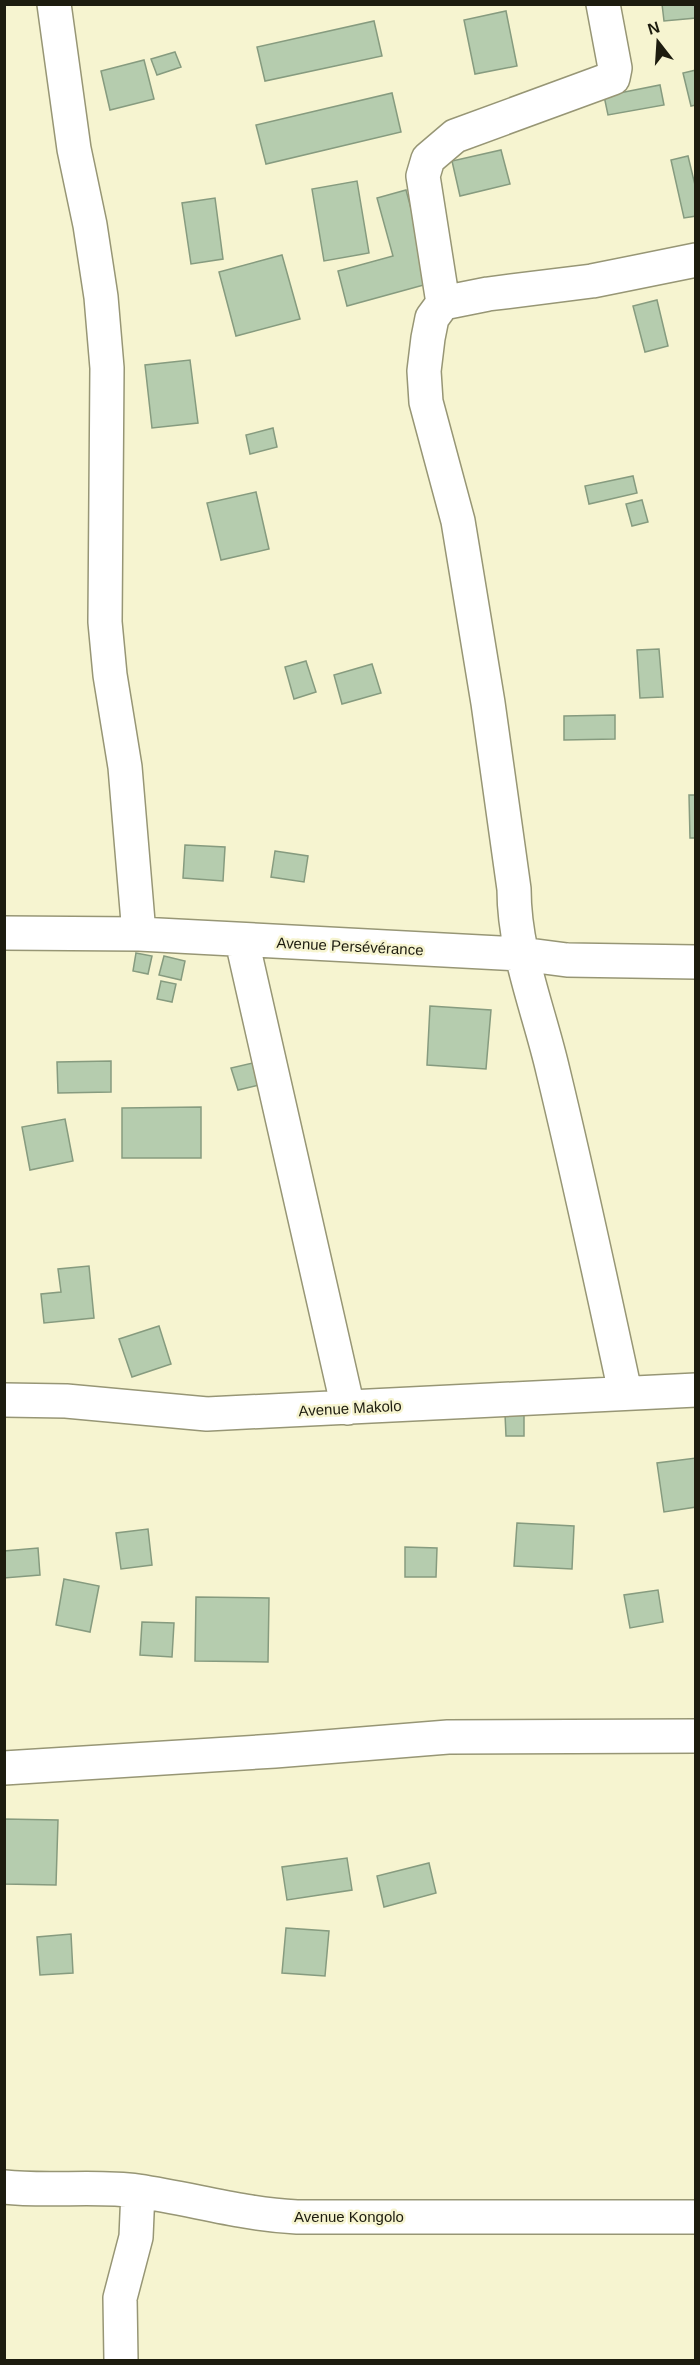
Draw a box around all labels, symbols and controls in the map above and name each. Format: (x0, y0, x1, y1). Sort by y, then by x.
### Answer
north arrow (628, 12, 688, 72)
text: N (646, 18, 662, 38)
street label: Avenue Persévérance (276, 934, 424, 958)
street label: Avenue Makolo (298, 1397, 402, 1419)
street label: Avenue Kongolo (294, 2208, 404, 2225)

